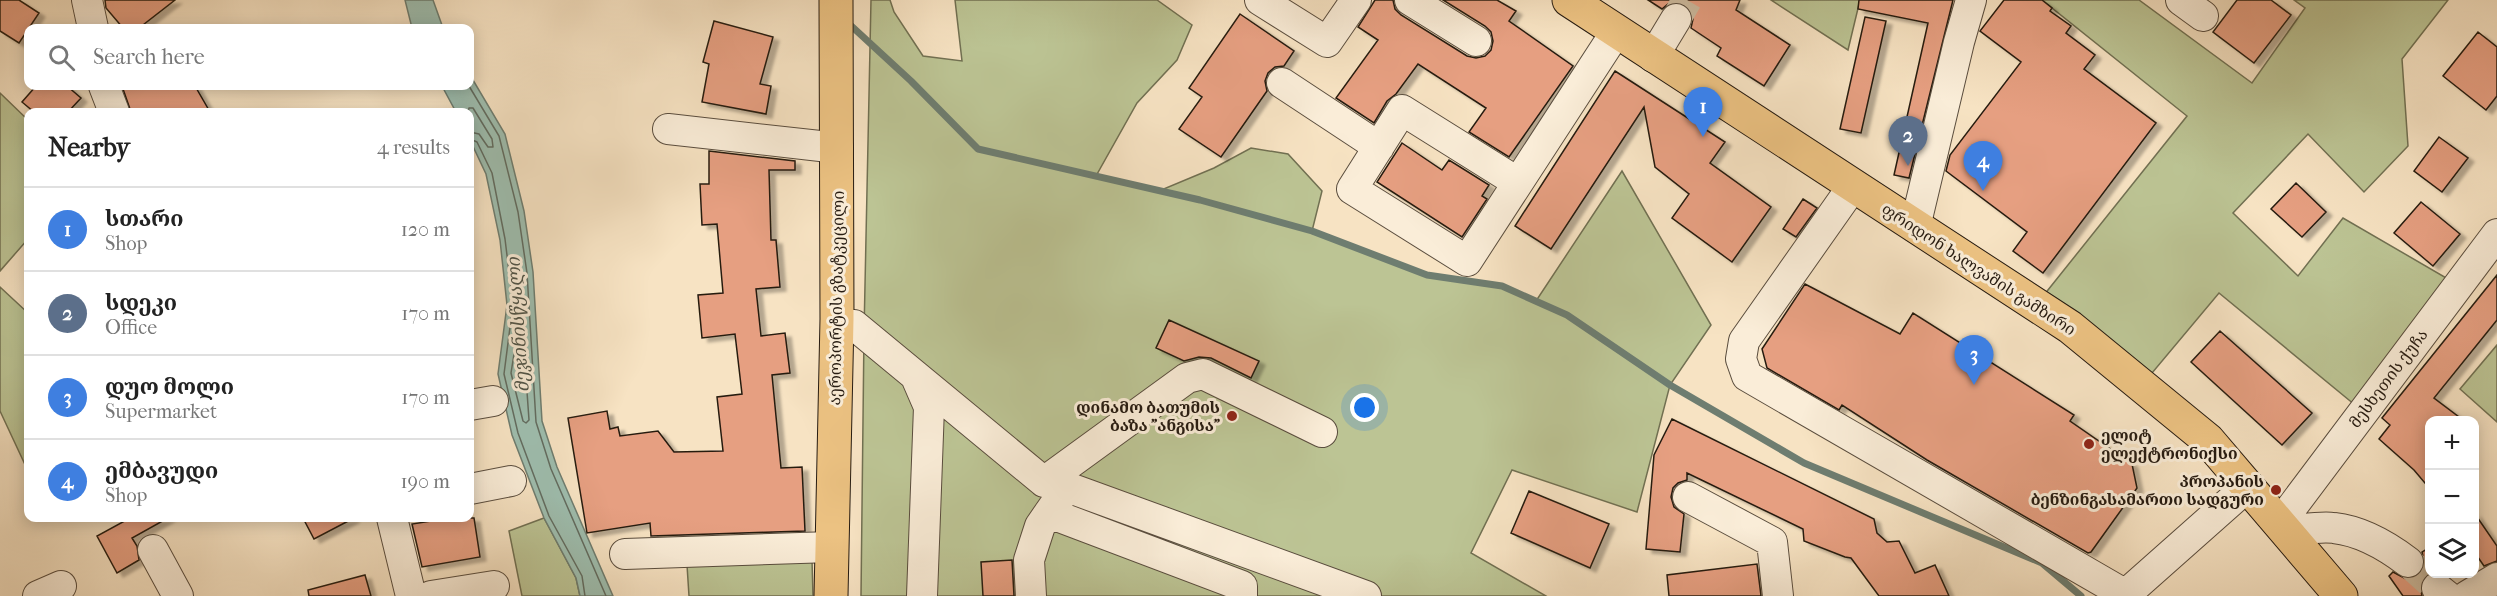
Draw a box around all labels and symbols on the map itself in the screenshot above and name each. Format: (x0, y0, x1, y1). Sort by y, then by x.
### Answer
pin: 1 (1684, 88, 1722, 137)
pin: 2 (1888, 116, 1928, 166)
pin: 4 (1964, 142, 2002, 191)
street label: აეროპორტის გზატკეცილი (825, 190, 848, 406)
street label: ფრიდონ ხალვაშის გამზირი (1878, 200, 2079, 339)
water label: მეჯინისწყალი (503, 255, 534, 393)
street label: მესხეთის ქუჩა (2345, 325, 2432, 431)
pin: 3 (1954, 336, 1994, 385)
your location (1350, 393, 1379, 422)
place label: დინამო ბათუმის ბაზა "ანგისა" (1076, 398, 1221, 435)
marker: დინამო ბათუმის ბაზა "ანგისა" (1225, 409, 1239, 423)
place label: ელიტ ელექტრონიქსი (2101, 426, 2238, 463)
marker: ელიტ ელექტრონიქსი (2082, 437, 2096, 451)
place label: პროპანის ბენზინგასამართი სადგური (2031, 472, 2264, 509)
marker: პროპანის ბენზინგასამართი სადგური (2269, 483, 2283, 497)

